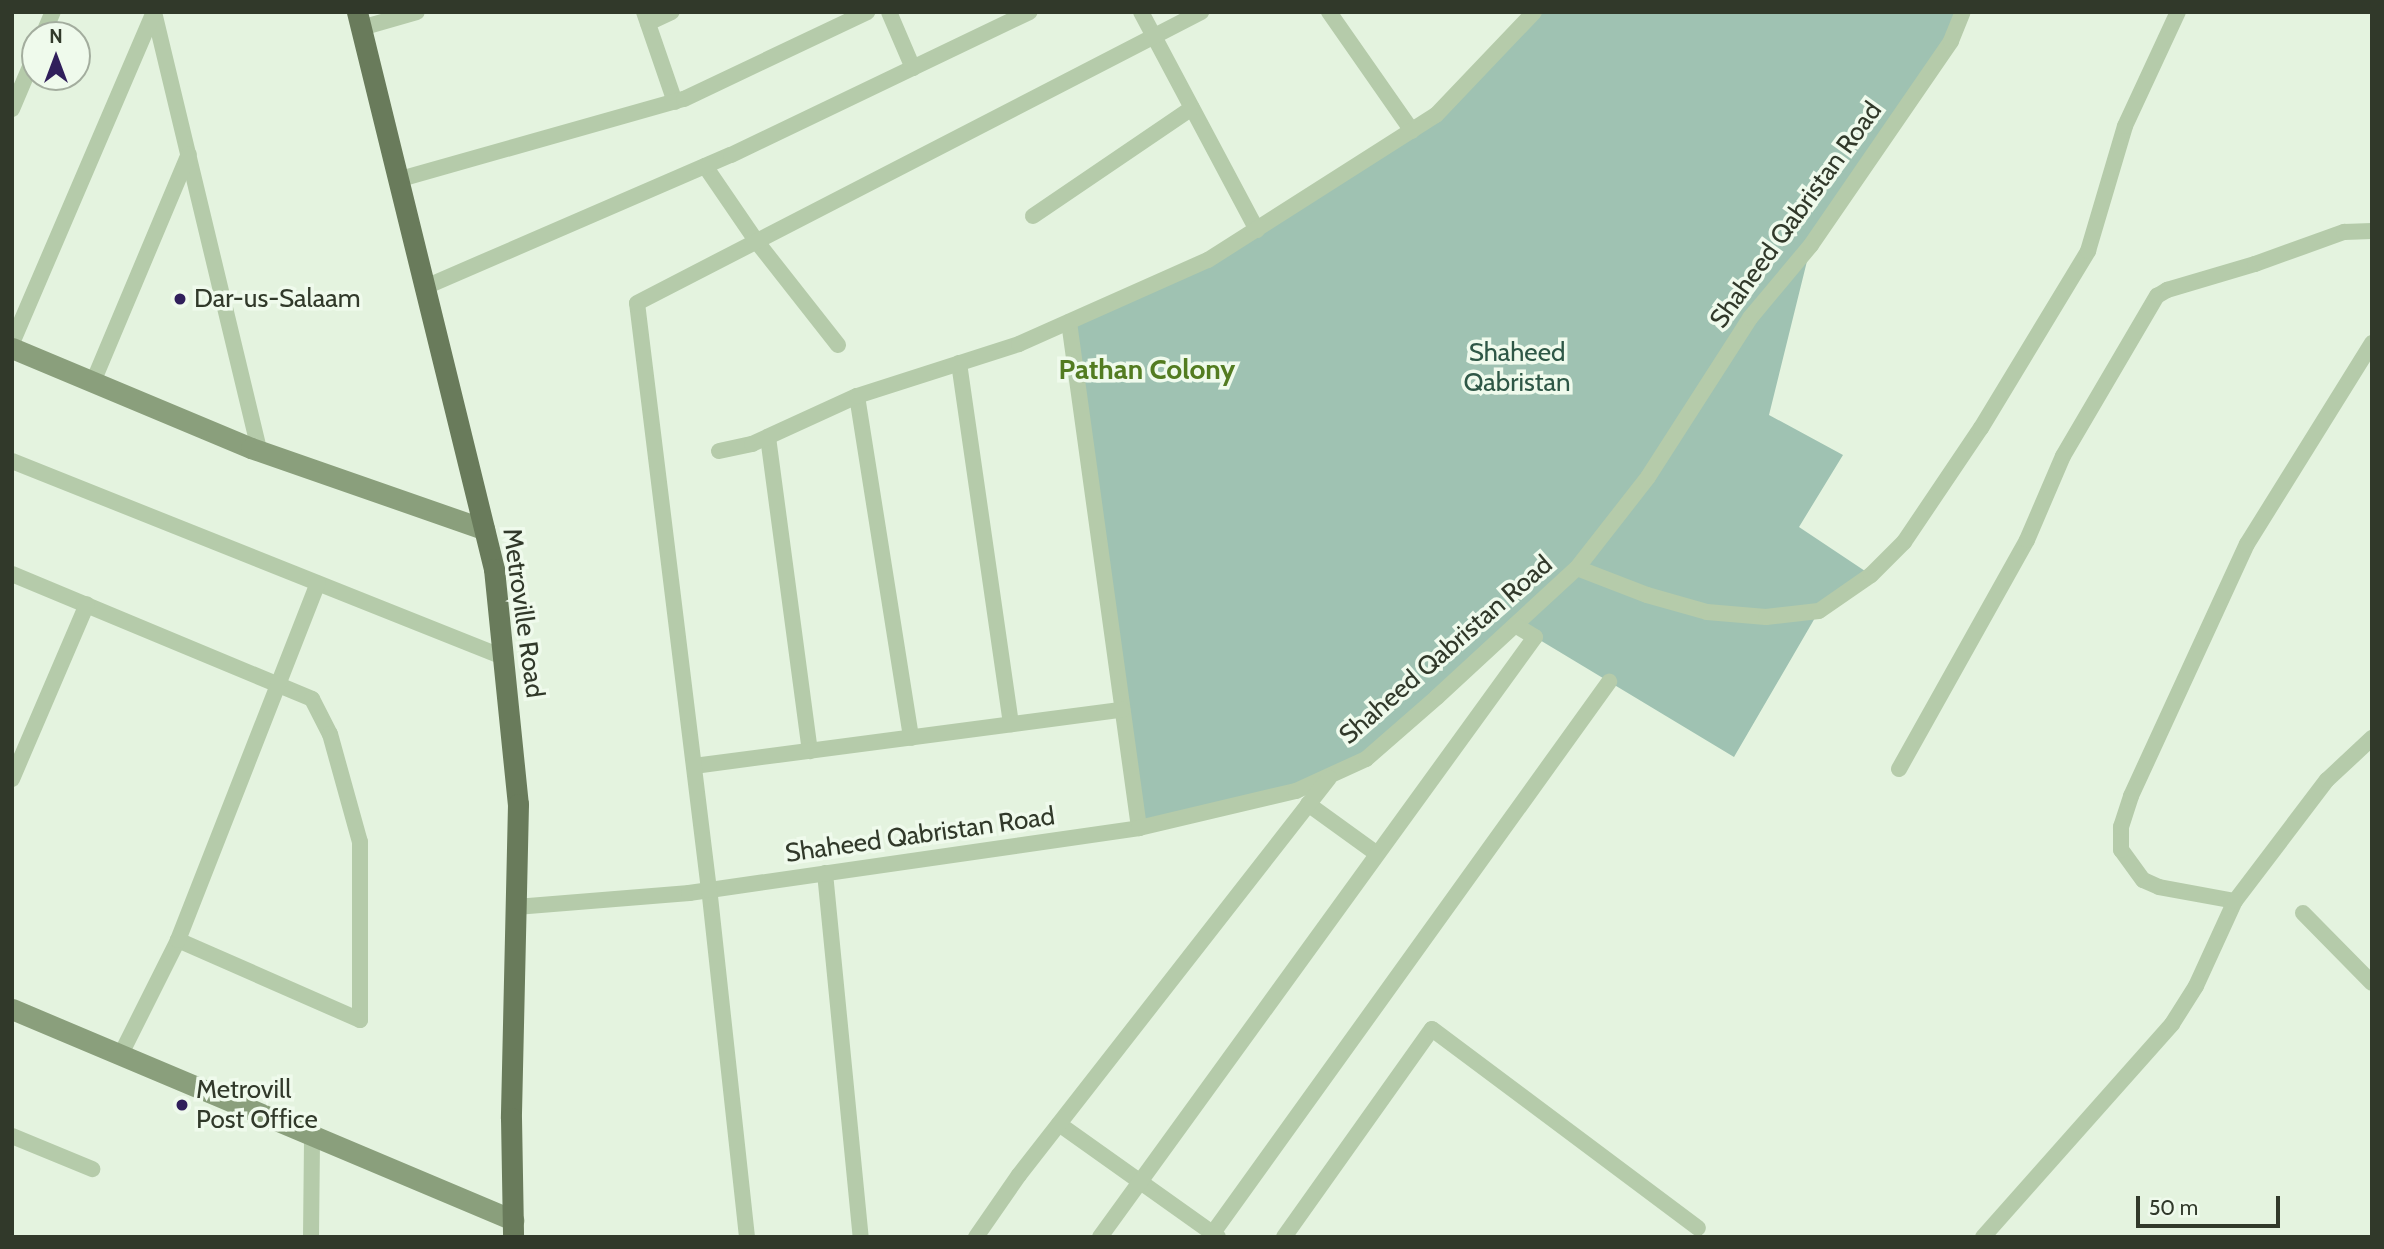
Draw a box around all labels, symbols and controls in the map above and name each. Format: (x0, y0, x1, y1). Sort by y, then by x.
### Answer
north arrow (21, 21, 91, 91)
text: N (49, 25, 63, 48)
street label: Shaheed Qabristan Road (1703, 96, 1889, 334)
place label: Dar-us-Salaam (194, 283, 360, 315)
marker: Dar-us-Salaam (172, 291, 188, 307)
park label: Shaheed Qabristan (1464, 337, 1570, 398)
district label: Pathan Colony (1059, 352, 1235, 386)
street label: Metroville Road (496, 526, 550, 700)
street label: Shaheed Qabristan Road (1333, 549, 1559, 751)
street label: Shaheed Qabristan Road (783, 801, 1057, 869)
place label: Metrovill Post Office (196, 1074, 318, 1136)
marker: Metrovill Post Office (174, 1097, 190, 1113)
scale bar (2139, 1182, 2282, 1226)
text: 50 m (2149, 1195, 2198, 1220)

